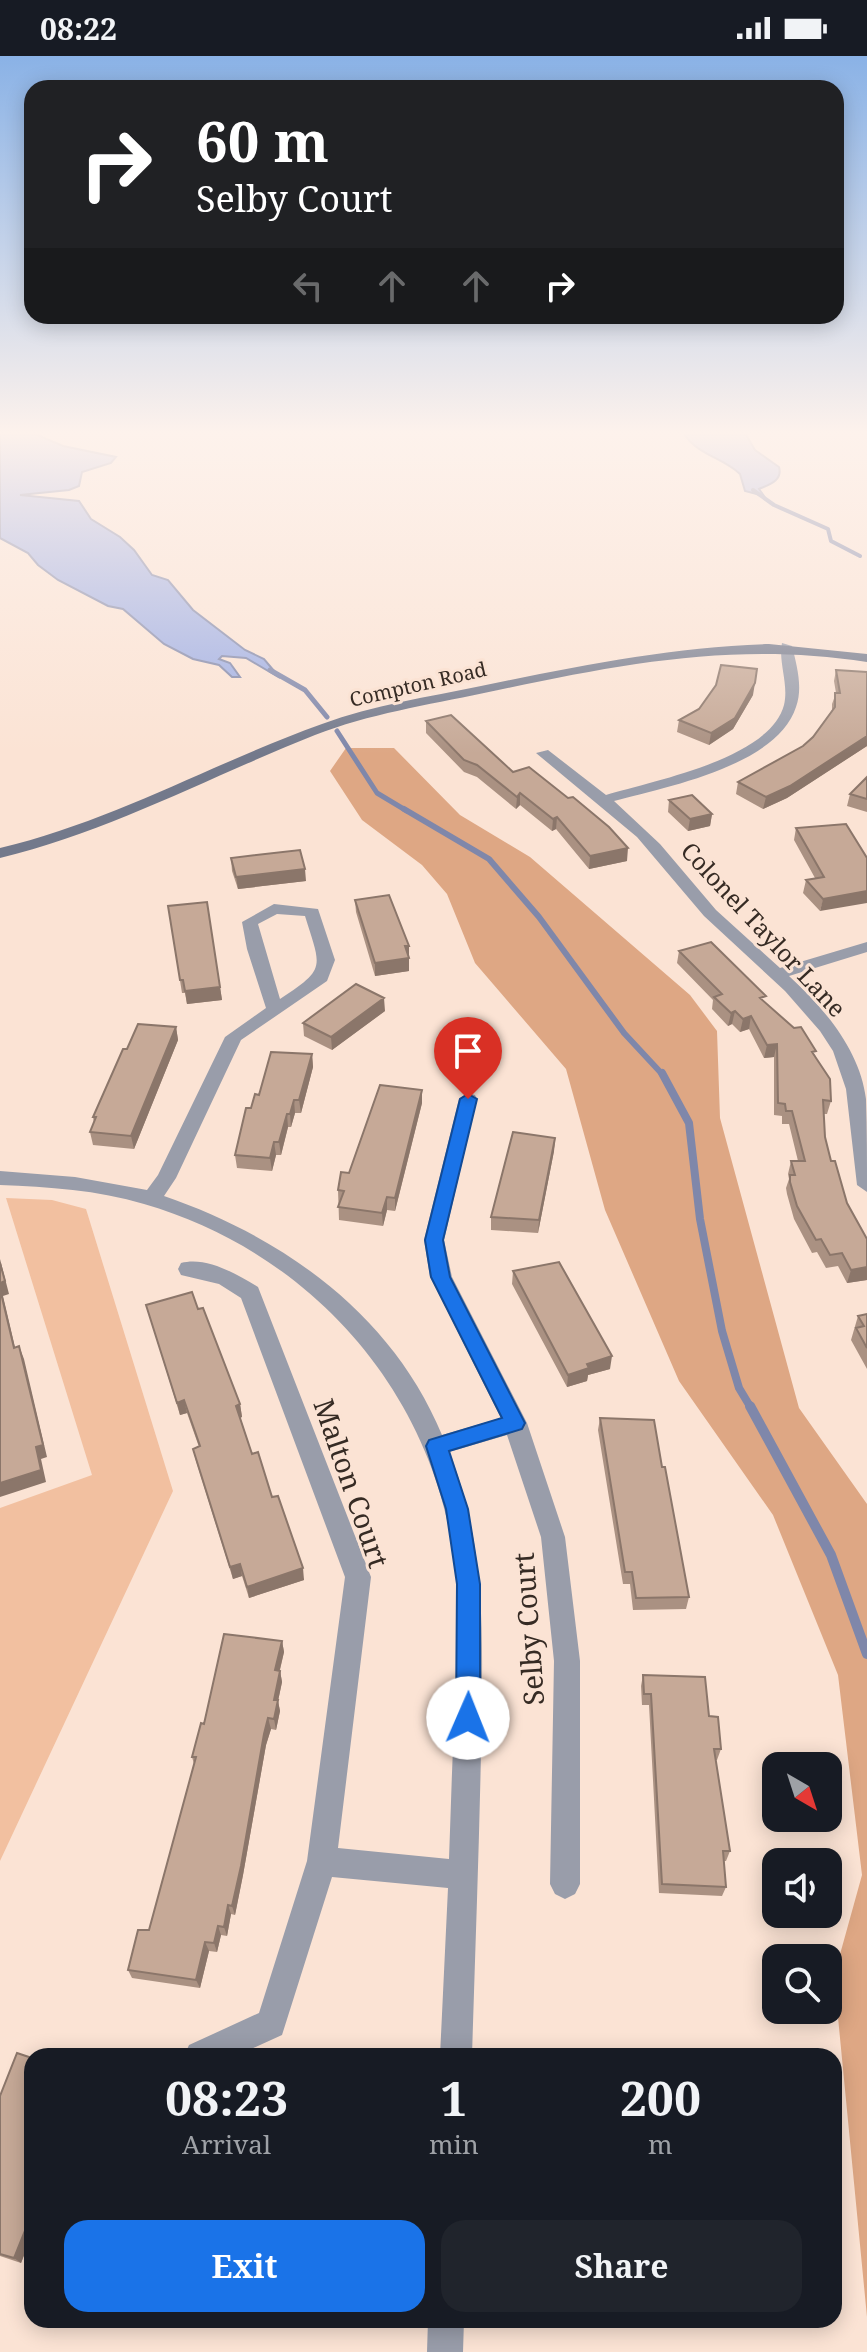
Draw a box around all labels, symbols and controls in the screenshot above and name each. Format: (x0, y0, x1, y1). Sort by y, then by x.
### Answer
text: 08:22 (40, 8, 117, 49)
text: 60 m (196, 102, 329, 178)
icon: right (64, 112, 168, 216)
text: Selby Court (196, 174, 392, 223)
icon: left (286, 264, 330, 308)
icon: ahead (370, 264, 414, 308)
icon: ahead (454, 264, 498, 308)
icon: right (538, 264, 582, 308)
street label: Compton Road (347, 655, 489, 713)
street label: Colonel Taylor Lane (674, 834, 854, 1024)
pin (434, 1017, 502, 1099)
icon: arrive (446, 1029, 490, 1073)
street label: Malton Court (305, 1393, 399, 1573)
street label: Selby Court (504, 1551, 552, 1707)
position arrow (426, 1676, 510, 1760)
north arrow (762, 1752, 842, 1832)
map controls (762, 1752, 842, 2024)
button: sound (762, 1848, 842, 1928)
button: search (762, 1944, 842, 2024)
text: 08:23 (165, 2065, 288, 2130)
text: 1 (440, 2065, 467, 2130)
text: 200 (620, 2065, 701, 2130)
text: Arrival (182, 2126, 271, 2162)
text: min (429, 2126, 479, 2162)
text: m (648, 2126, 673, 2162)
button: Exit (64, 2220, 425, 2312)
button: Share (441, 2220, 802, 2312)

